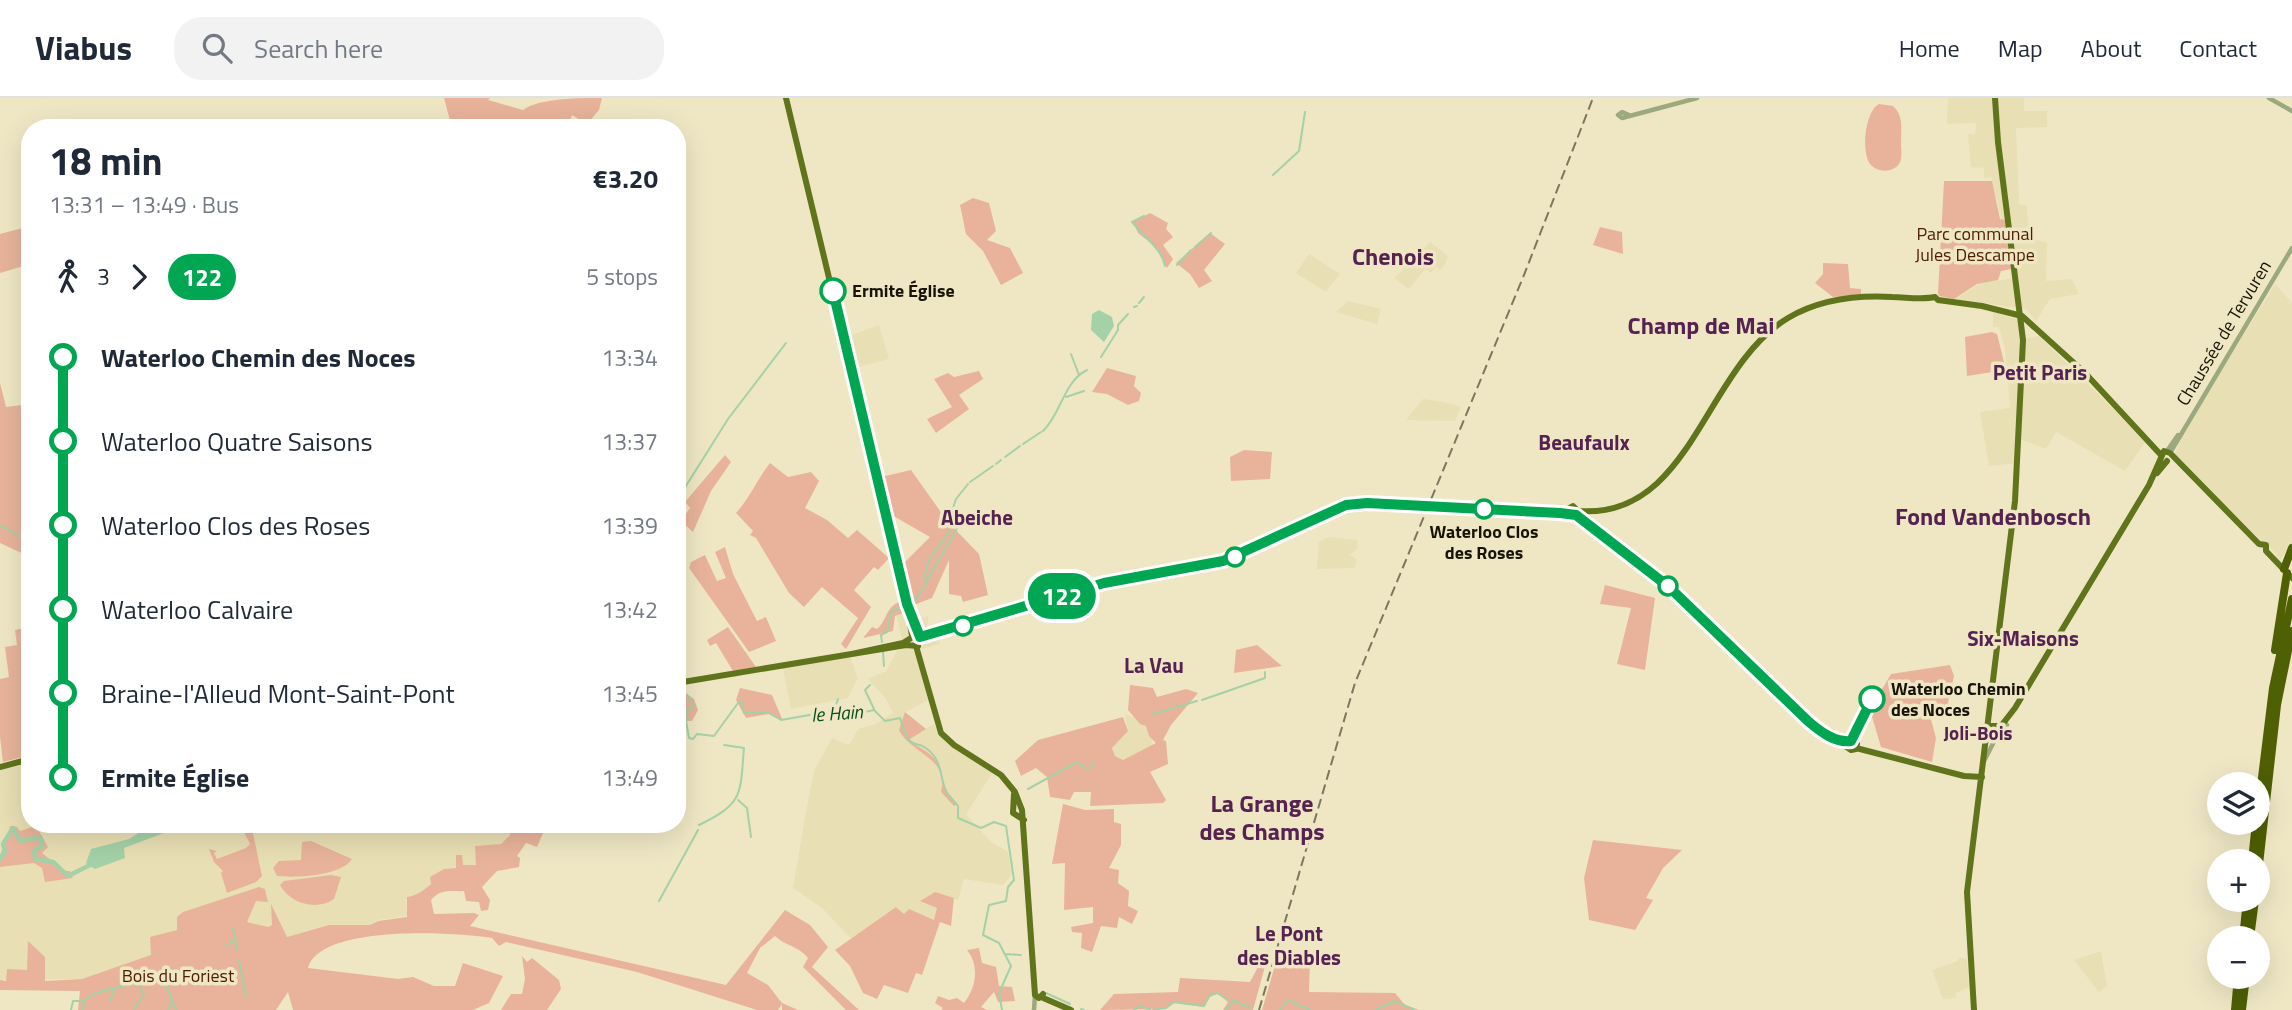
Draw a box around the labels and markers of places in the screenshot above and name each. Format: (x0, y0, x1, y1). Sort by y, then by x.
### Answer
place label: Ermite Église (852, 277, 955, 304)
marker: Ermite Église (820, 278, 846, 304)
marker: Waterloo Clos des Roses (1474, 499, 1494, 519)
place label: Waterloo Clos des Roses (1430, 518, 1538, 566)
unlabelled marker (1225, 547, 1245, 567)
unlabelled marker (1658, 576, 1678, 596)
unlabelled marker (953, 616, 973, 636)
place label: Waterloo Chemin des Noces (1891, 675, 2026, 723)
marker: Waterloo Chemin des Noces (1859, 686, 1885, 712)

